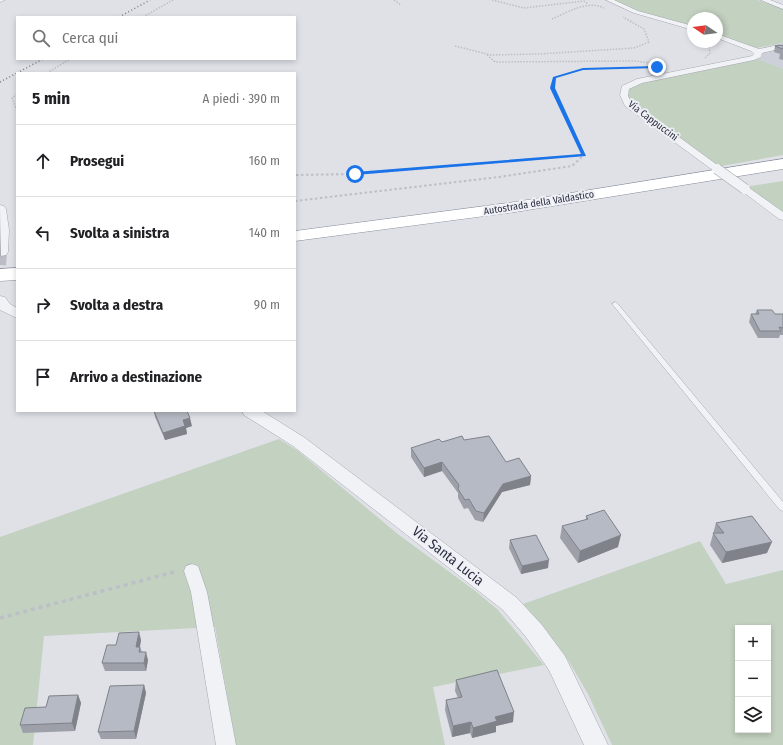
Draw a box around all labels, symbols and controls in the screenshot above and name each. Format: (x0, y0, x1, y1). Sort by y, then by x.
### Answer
north arrow (687, 12, 723, 48)
search box (16, 16, 296, 60)
icon: search (30, 27, 52, 49)
text: Cerca qui (62, 29, 118, 47)
route end (648, 58, 666, 76)
text: 5 min (32, 88, 70, 109)
text: A piedi · 390 m (203, 91, 280, 106)
street label: Via Cappuccini (626, 98, 680, 144)
icon: ahead (32, 150, 54, 172)
text: Prosegui (70, 152, 124, 170)
text: 160 m (249, 153, 280, 168)
route start (346, 165, 364, 183)
street label: Autostrada della Valdastico (483, 188, 595, 218)
icon: left (32, 222, 54, 244)
text: Svolta a sinistra (70, 224, 170, 242)
text: 140 m (249, 225, 280, 240)
icon: right (32, 294, 54, 316)
text: Svolta a destra (70, 296, 163, 314)
text: 90 m (254, 297, 280, 312)
icon: arrive (32, 366, 54, 388)
text: Arrivo a destinazione (70, 368, 202, 386)
street label: Via Santa Lucia (409, 523, 487, 589)
map controls (735, 625, 771, 733)
button: + (735, 625, 771, 661)
button: − (735, 661, 771, 697)
button: layers (735, 697, 771, 733)

